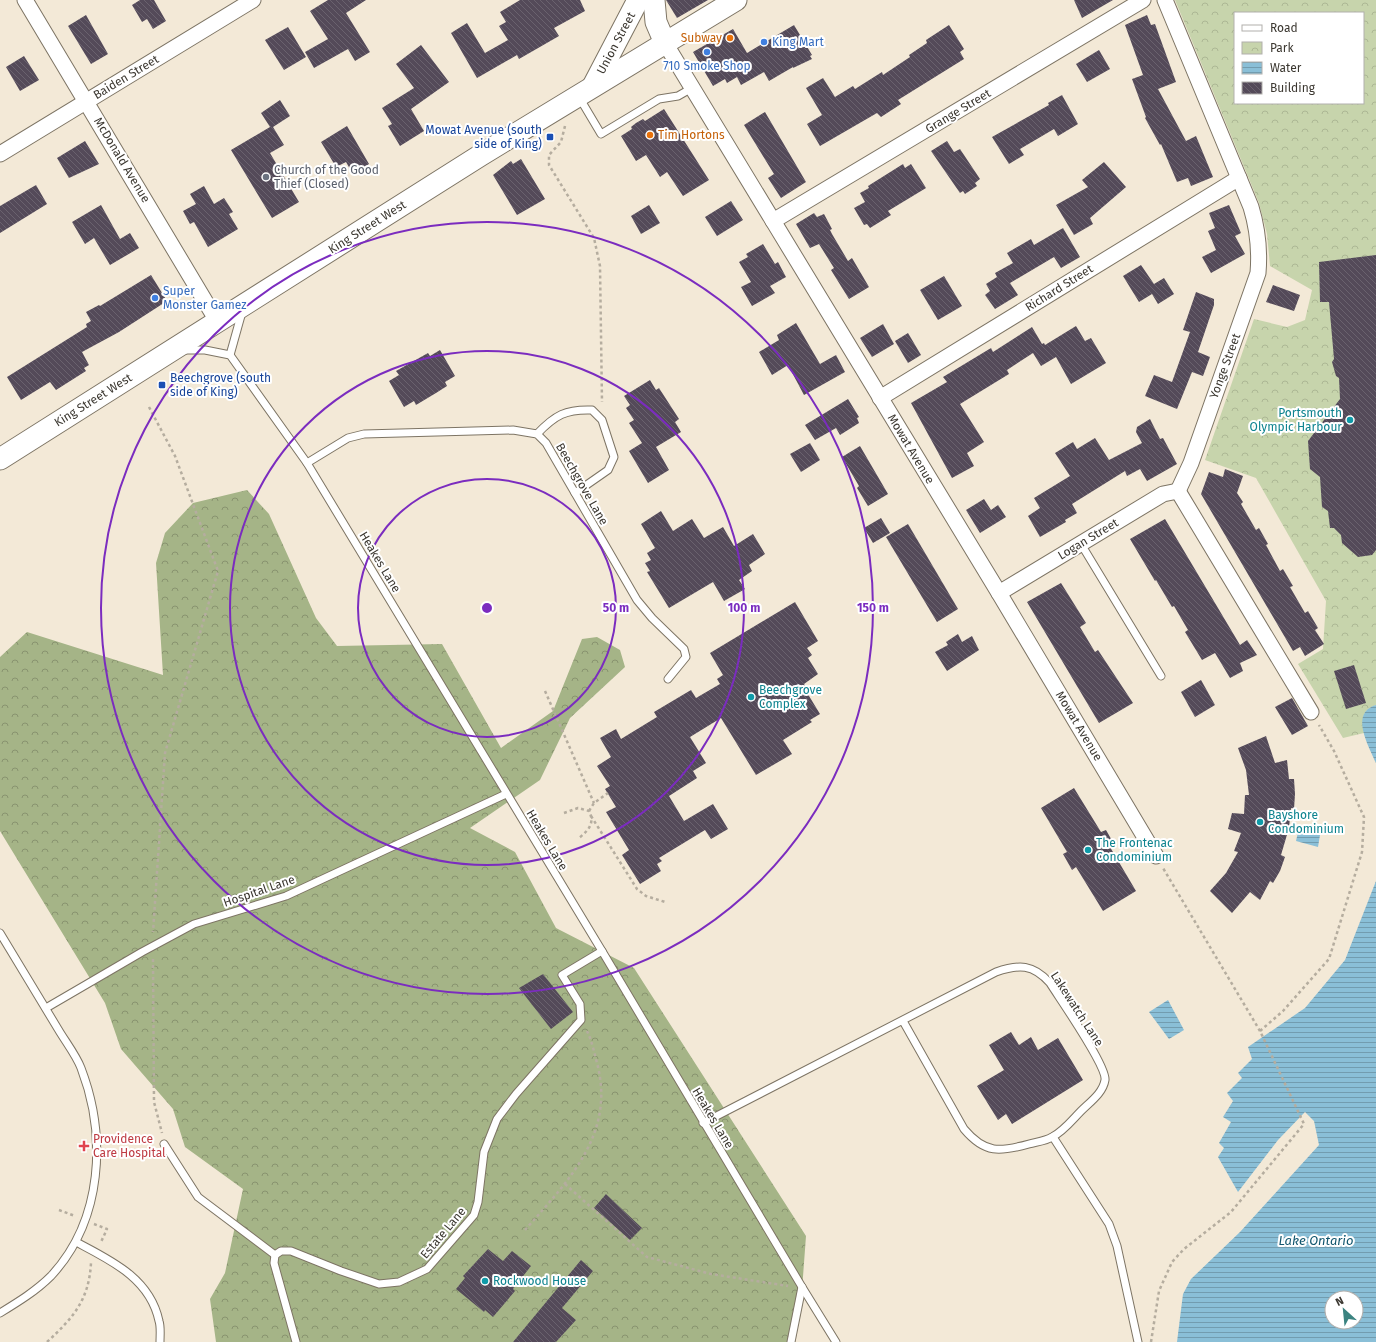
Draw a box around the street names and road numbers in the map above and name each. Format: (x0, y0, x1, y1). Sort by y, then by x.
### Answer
street label: Union Street (594, 9, 638, 76)
street label: Baiden Street (91, 52, 162, 102)
street label: Grange Street (923, 86, 994, 136)
street label: McDonald Avenue (91, 115, 153, 205)
street label: King Street West (326, 197, 409, 256)
street label: Richard Street (1023, 261, 1096, 314)
street label: Yonge Street (1207, 331, 1243, 400)
street label: King Street West (52, 370, 135, 429)
street label: Mowat Avenue (885, 412, 937, 486)
street label: Beechgrove Lane (553, 441, 611, 527)
street label: Logan Street (1055, 515, 1121, 563)
street label: Heakes Lane (356, 529, 404, 595)
street label: Mowat Avenue (1053, 689, 1105, 763)
street label: Heakes Lane (523, 807, 571, 873)
street label: Hospital Lane (221, 872, 297, 910)
street label: Lakewatch Lane (1048, 969, 1106, 1049)
street label: Heakes Lane (689, 1085, 737, 1151)
street label: Estate Lane (418, 1205, 468, 1261)

